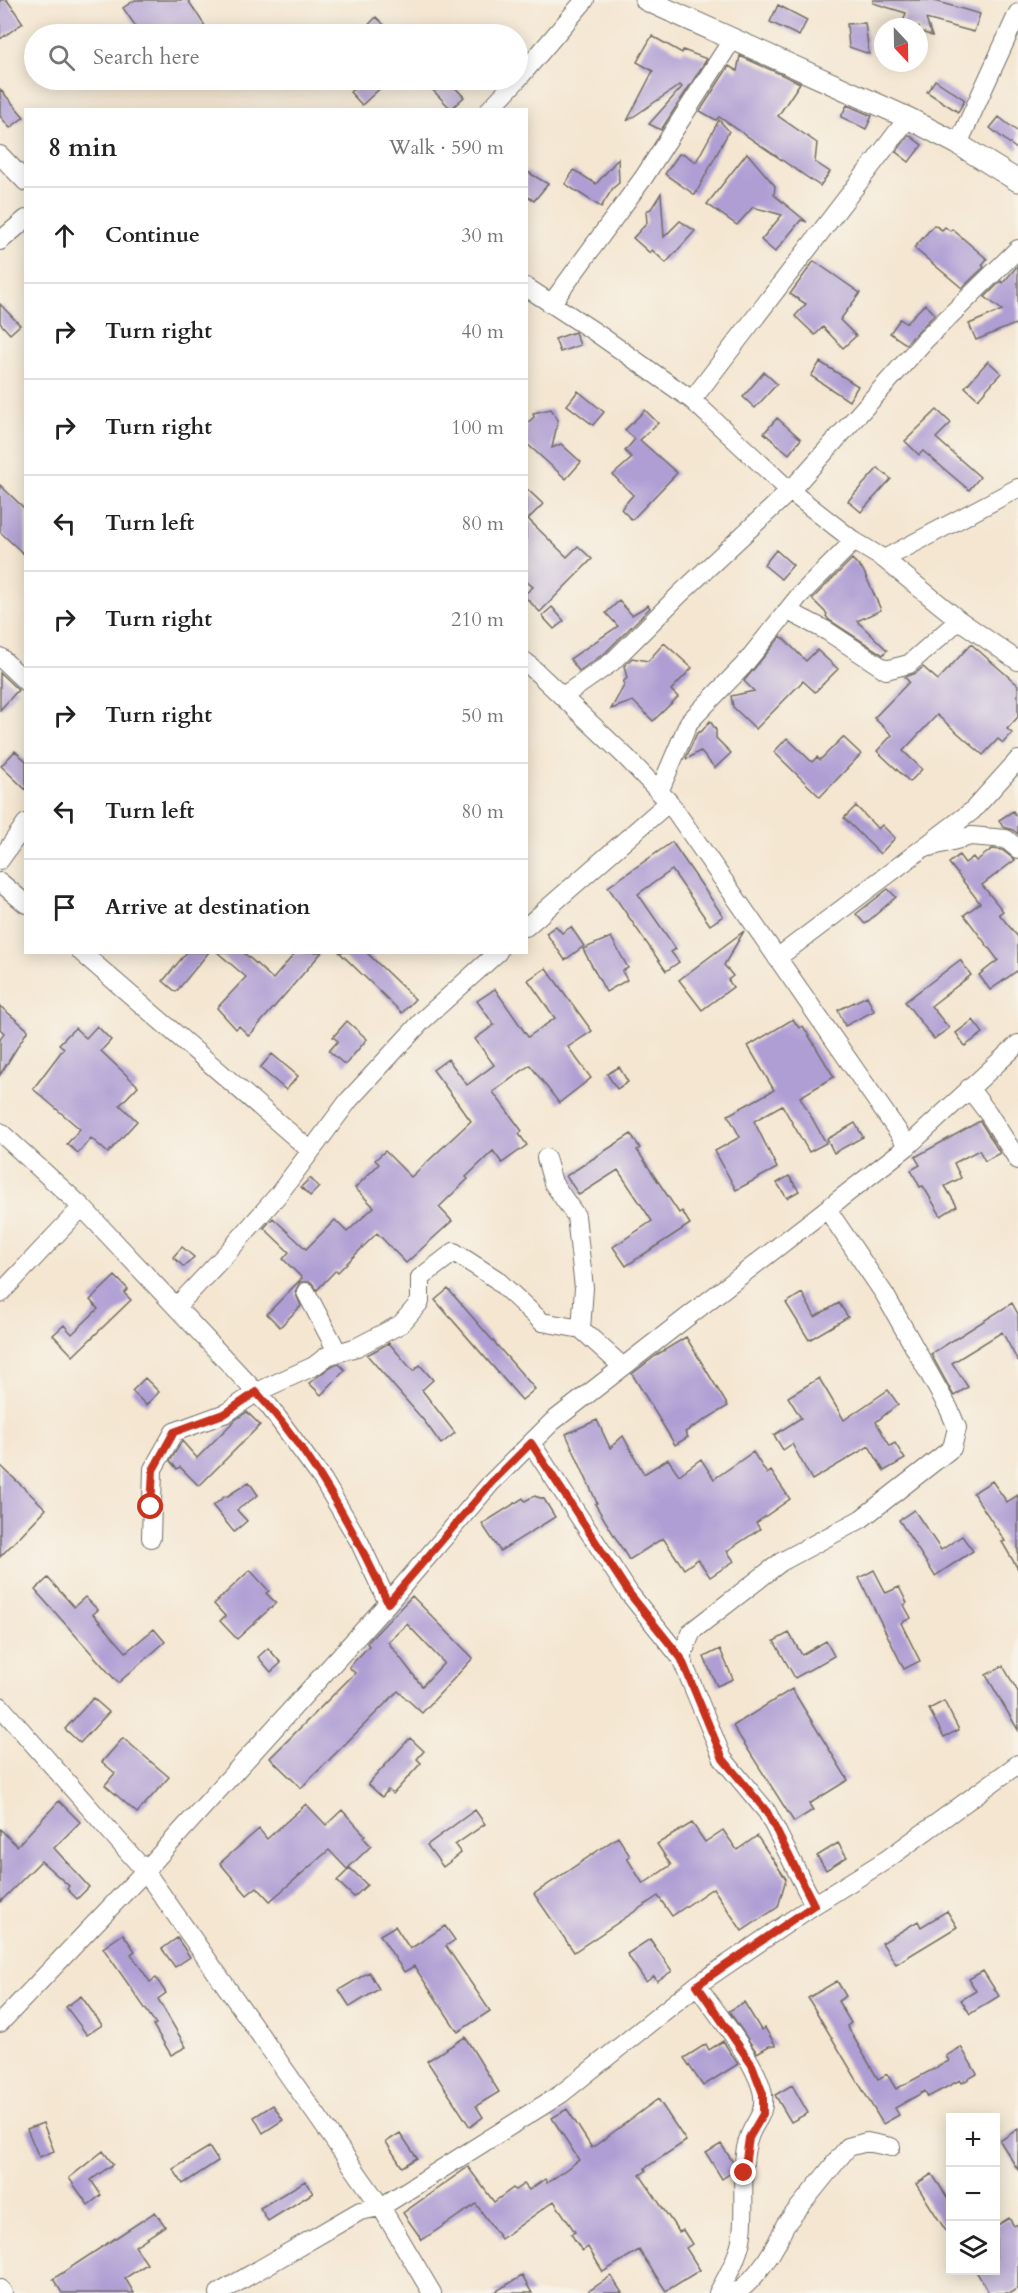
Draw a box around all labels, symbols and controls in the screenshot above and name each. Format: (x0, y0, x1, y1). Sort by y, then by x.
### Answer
north arrow (874, 18, 928, 72)
search box (24, 24, 528, 90)
icon: search (45, 41, 78, 74)
text: Search here (93, 42, 200, 72)
text: 8 min (48, 130, 117, 165)
text: Walk · 590 m (389, 134, 504, 161)
icon: ahead (48, 219, 81, 252)
text: Continue (105, 220, 200, 250)
text: 30 m (461, 222, 504, 249)
icon: right (48, 315, 81, 348)
text: Turn right (105, 316, 212, 346)
text: 40 m (461, 318, 504, 345)
icon: right (48, 411, 81, 444)
text: Turn right (105, 412, 212, 442)
text: 100 m (451, 414, 504, 441)
icon: left (48, 507, 81, 540)
text: Turn left (105, 508, 194, 538)
text: 80 m (461, 510, 504, 537)
icon: right (48, 603, 81, 636)
text: Turn right (105, 604, 212, 634)
text: 210 m (451, 606, 504, 633)
icon: right (48, 699, 81, 732)
text: Turn right (105, 700, 212, 730)
text: 50 m (461, 702, 504, 729)
icon: left (48, 795, 81, 828)
text: Turn left (105, 796, 194, 826)
text: 80 m (461, 798, 504, 825)
icon: arrive (48, 891, 81, 924)
text: Arrive at destination (105, 892, 310, 922)
route start (137, 1493, 163, 1519)
map controls (946, 2113, 1000, 2275)
button: + (946, 2113, 1000, 2167)
route end (730, 2159, 756, 2185)
button: − (946, 2167, 1000, 2221)
button: layers (946, 2221, 1000, 2275)

